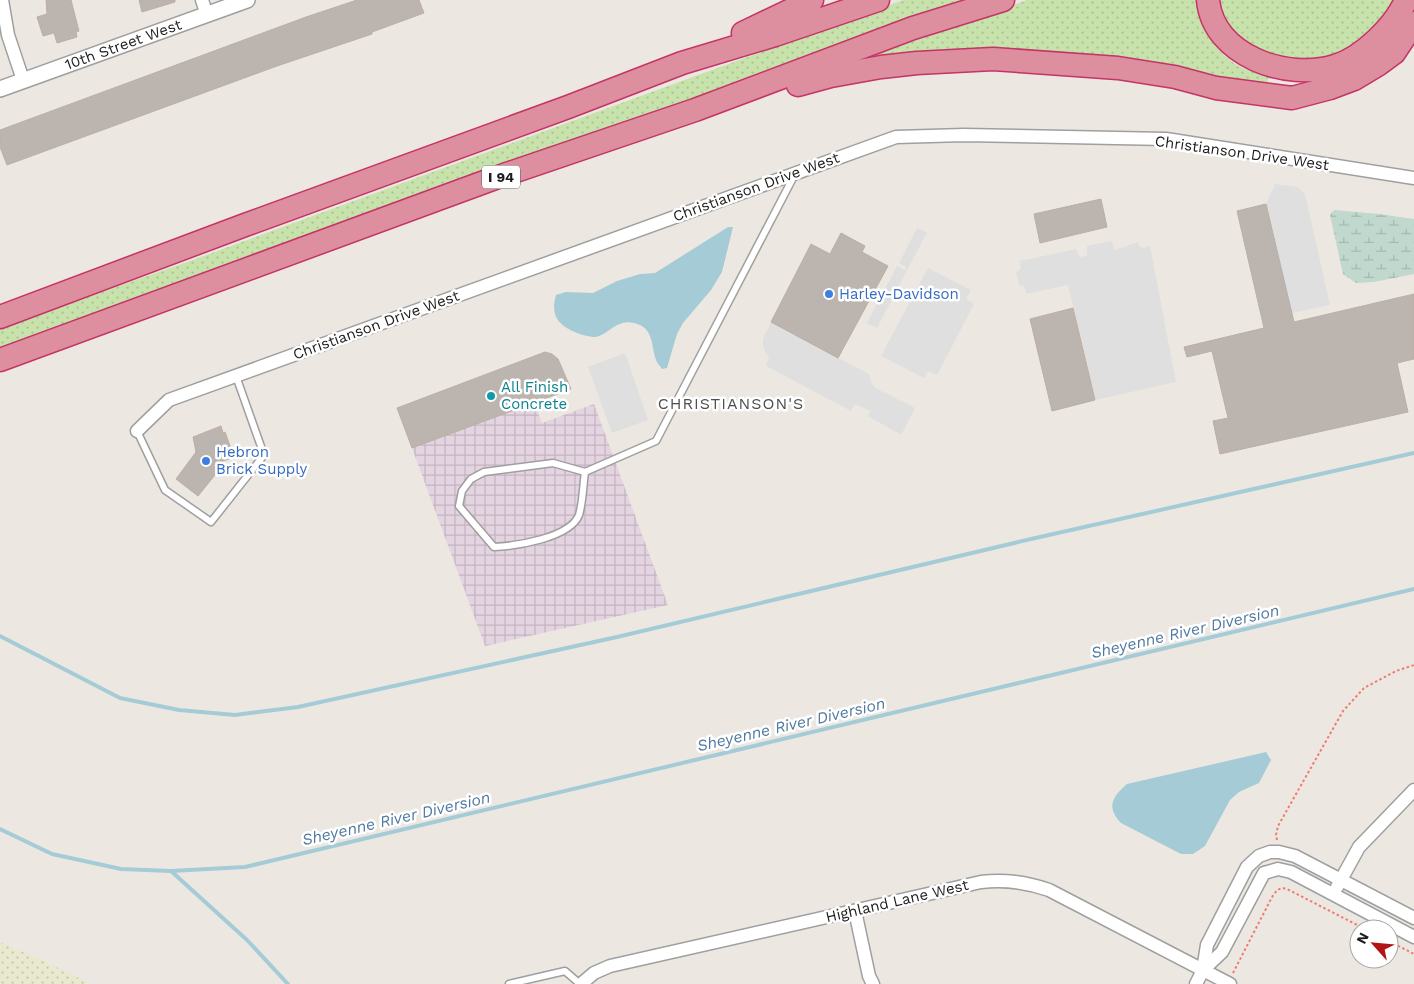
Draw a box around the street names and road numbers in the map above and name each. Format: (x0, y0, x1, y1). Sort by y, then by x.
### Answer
street label: 10th Street West (62, 15, 185, 74)
street label: Christianson Drive West (1154, 132, 1331, 174)
street label: Christianson Drive West (670, 148, 842, 226)
road number: I 94 (482, 166, 520, 188)
street label: Christianson Drive West (290, 286, 462, 364)
street label: Highland Lane West (824, 876, 971, 926)

